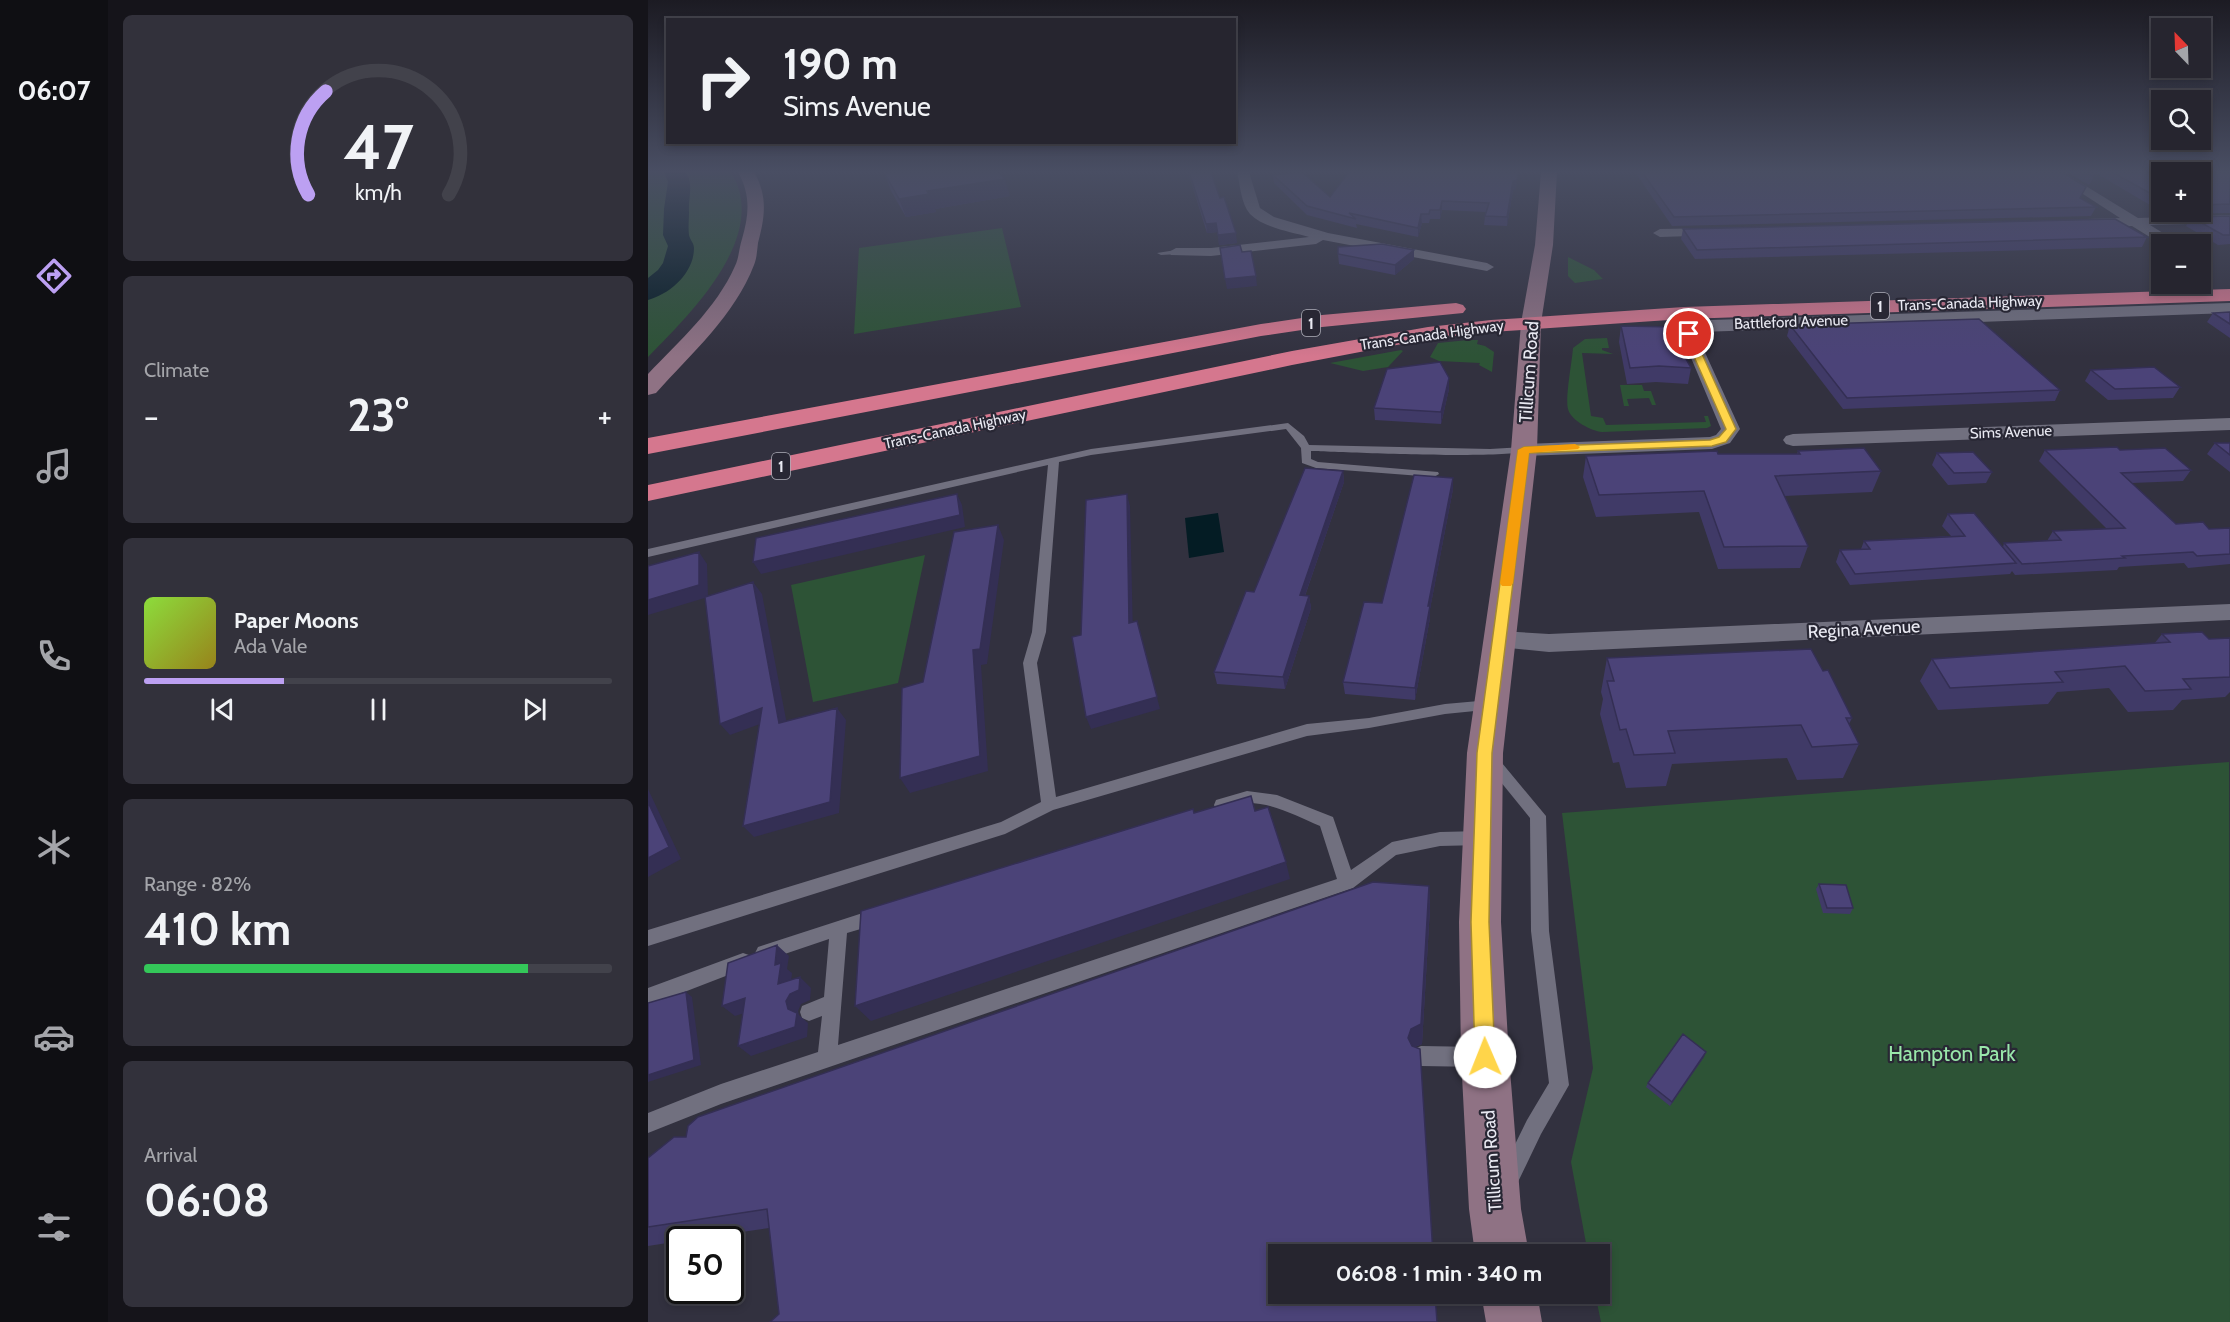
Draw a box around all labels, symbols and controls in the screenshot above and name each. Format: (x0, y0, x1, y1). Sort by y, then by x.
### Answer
north arrow (2151, 18, 2211, 78)
map controls (2151, 18, 2211, 294)
text: 190 m (783, 38, 898, 90)
icon: right (684, 42, 762, 120)
text: 06:07 (17, 74, 91, 107)
text: Sims Avenue (783, 90, 931, 123)
button: search (2151, 90, 2211, 150)
text: 47 (343, 109, 413, 185)
button: + (2151, 162, 2211, 222)
text: km/h (355, 180, 401, 206)
button: − (2151, 234, 2211, 294)
icon: directions (33, 255, 75, 297)
street label: Trans-Canada Highway (1897, 291, 2043, 315)
road number: 1 (1871, 293, 1889, 319)
pin (1663, 308, 1714, 359)
road number: 1 (1302, 310, 1320, 336)
street label: Battleford Avenue (1734, 311, 1849, 333)
street label: Trans-Canada Highway (1359, 316, 1505, 354)
icon: arrive (1672, 317, 1705, 350)
street label: Tillicum Road (1514, 320, 1544, 424)
text: Climate (144, 358, 209, 382)
text: 23° (347, 388, 409, 442)
text: − (144, 396, 159, 436)
text: + (597, 396, 612, 436)
street label: Trans-Canada Highway (882, 405, 1028, 453)
street label: Sims Avenue (1970, 422, 2053, 442)
icon: music (33, 445, 75, 487)
road number: 1 (772, 453, 790, 479)
text: Paper Moons (234, 607, 358, 634)
street label: Regina Avenue (1807, 615, 1921, 643)
text: Ada Vale (234, 634, 307, 658)
icon: phone (33, 635, 75, 677)
icon: previous (206, 693, 239, 726)
icon: pause (362, 693, 395, 726)
icon: next (518, 693, 551, 726)
icon: climate (33, 826, 75, 868)
text: Range · 82% (144, 872, 251, 896)
text: 410 km (144, 902, 291, 956)
icon: car (33, 1016, 75, 1058)
position arrow (1453, 1025, 1517, 1089)
park label: Hampton Park (1888, 1041, 2016, 1066)
street label: Tillicum Road (1477, 1109, 1507, 1213)
text: Arrival (144, 1143, 197, 1167)
text: 06:08 (144, 1173, 270, 1227)
icon: filters (33, 1206, 75, 1248)
speed limit sign: 50 (666, 1226, 744, 1304)
text: 06:08 · 1 min · 340 m (1336, 1260, 1542, 1287)

